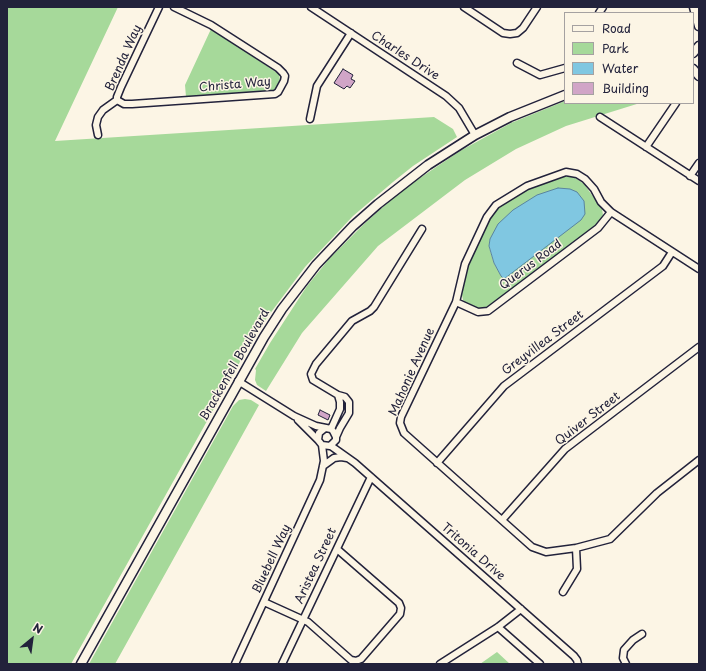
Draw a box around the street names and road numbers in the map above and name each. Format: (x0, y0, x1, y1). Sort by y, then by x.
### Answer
street label: Brenda Way (103, 23, 145, 93)
street label: Charles Drive (368, 29, 442, 83)
street label: Christa Way (198, 75, 272, 95)
street label: Querus Road (497, 237, 565, 293)
street label: Brackenfell Boulevard (197, 307, 273, 423)
street label: Greyvillea Street (499, 308, 587, 378)
street label: Mahonie Avenue (386, 326, 438, 418)
street label: Quiver Street (553, 389, 623, 449)
street label: Tritonia Drive (438, 520, 508, 584)
street label: Bluebell Way (250, 522, 294, 596)
street label: Aristea Street (292, 526, 340, 606)

